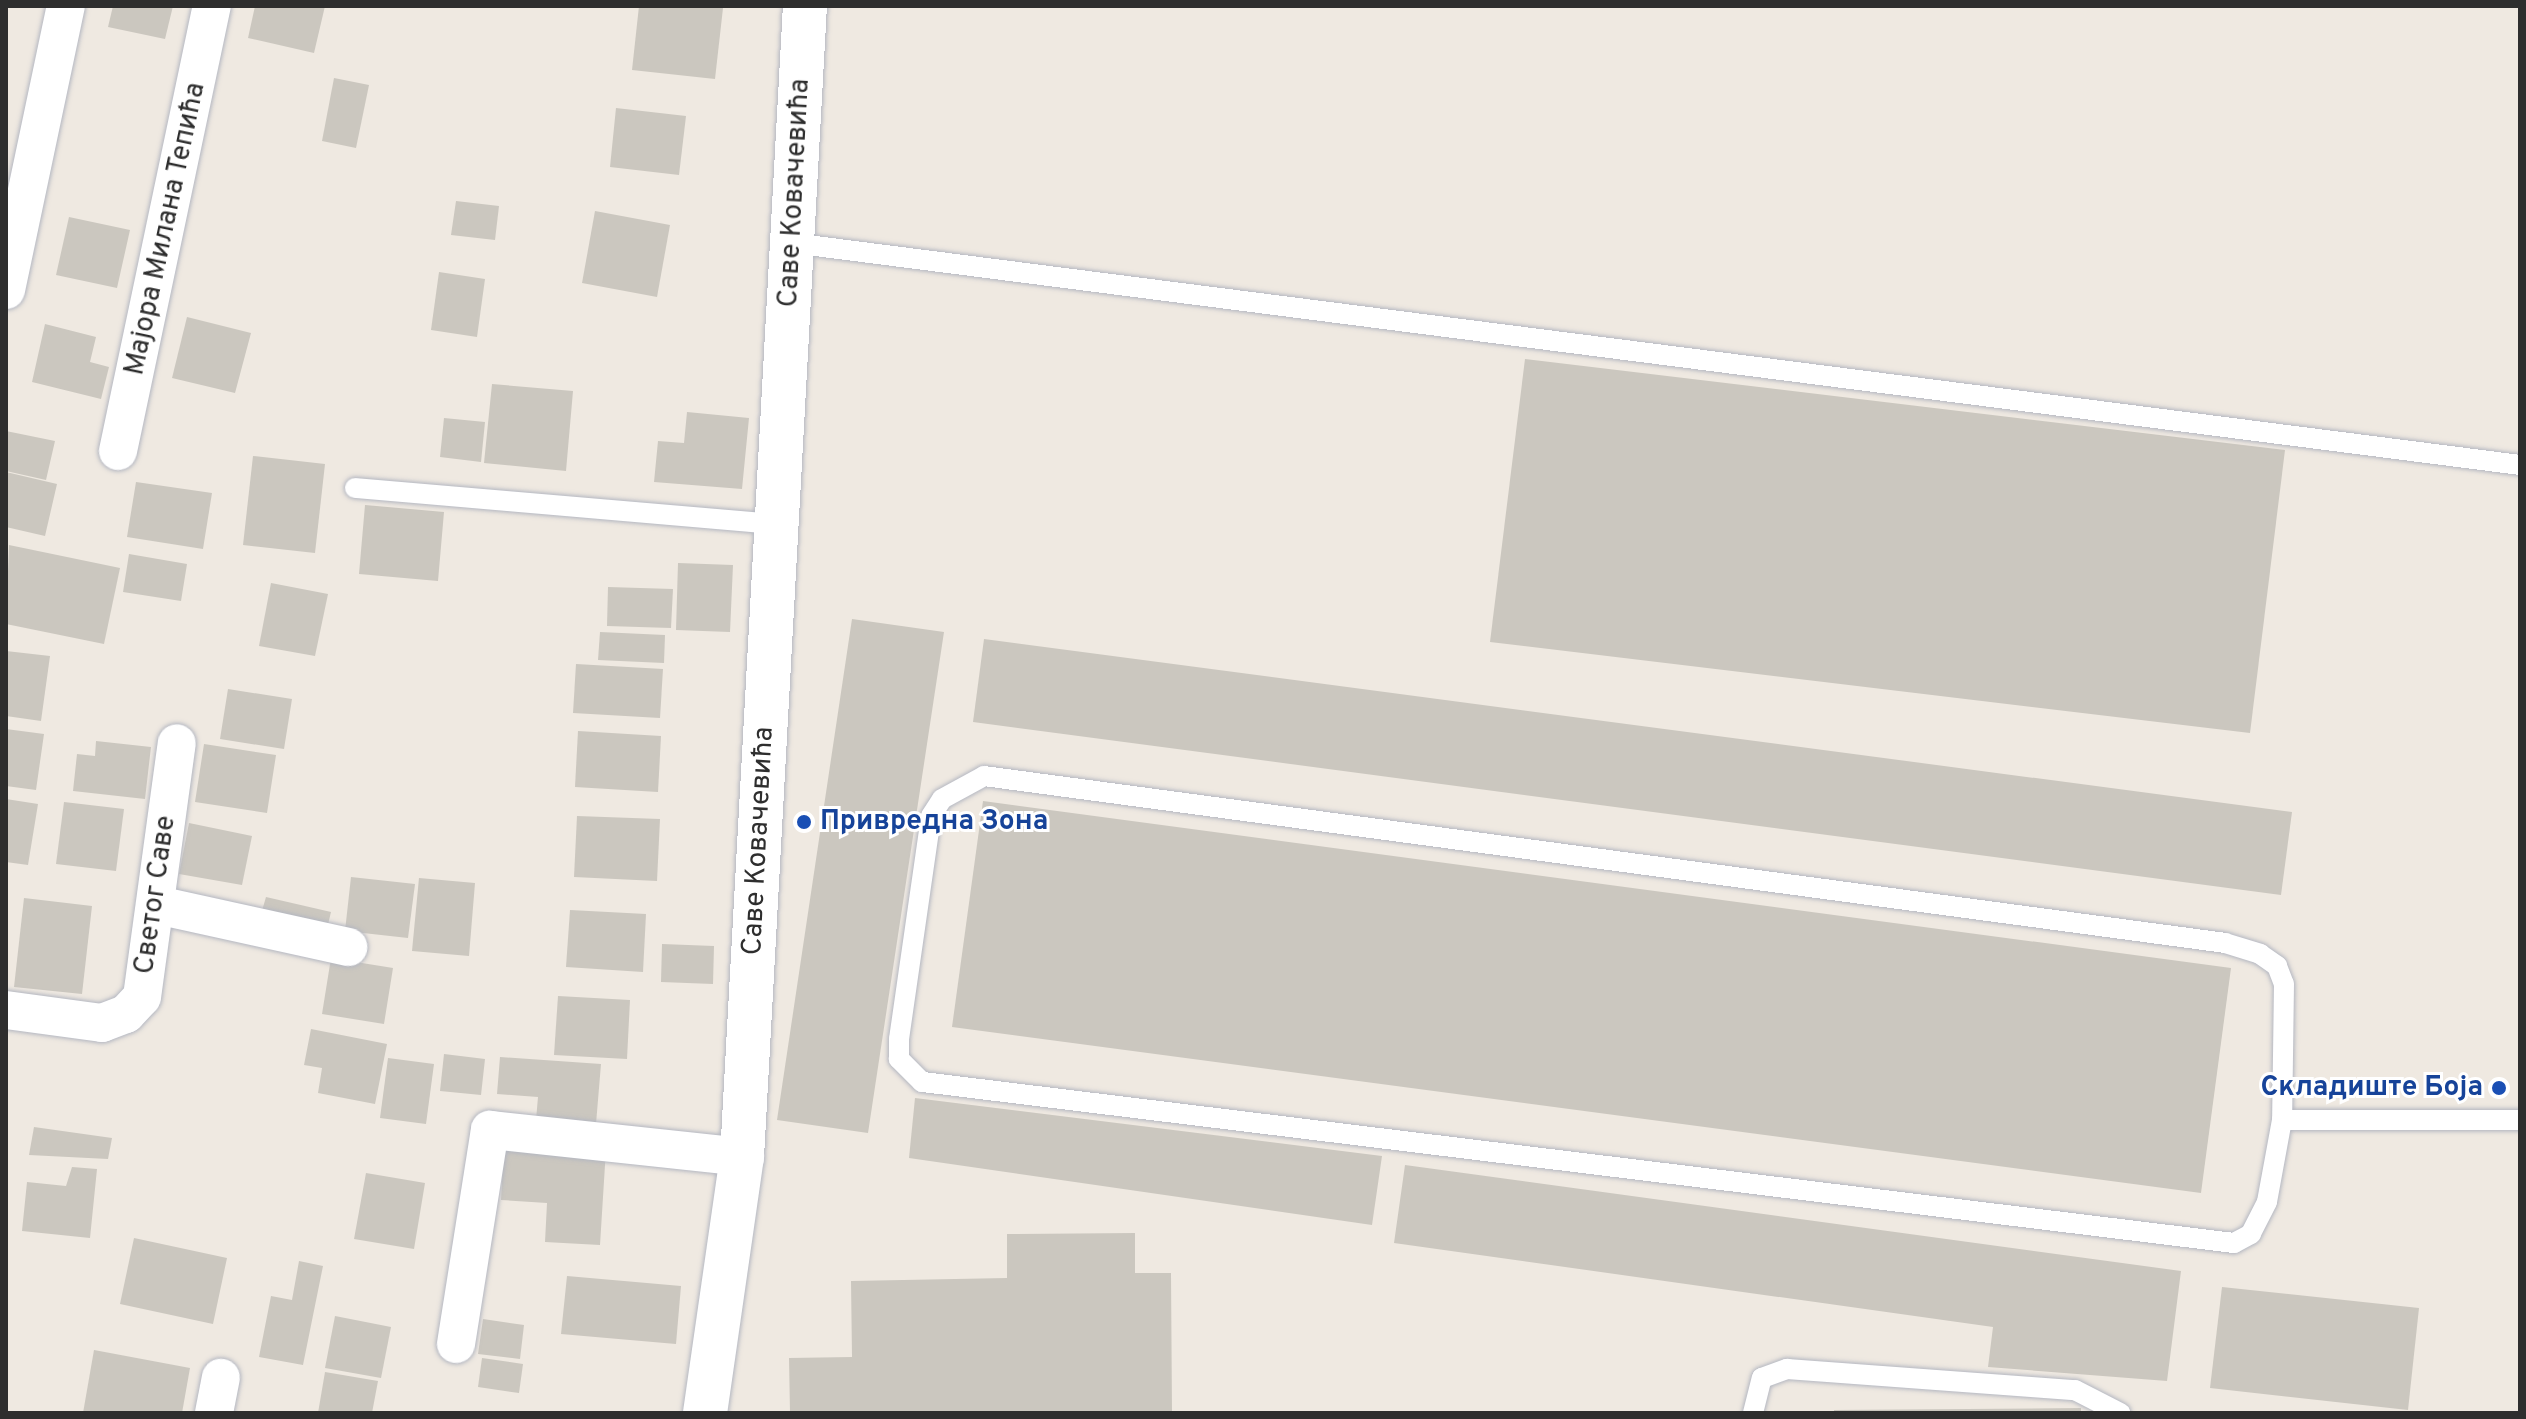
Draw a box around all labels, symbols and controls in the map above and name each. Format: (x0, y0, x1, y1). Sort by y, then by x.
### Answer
street label: Саве Ковачевића (772, 78, 818, 308)
street label: Мајора Милана Тепића (118, 79, 214, 379)
street label: Саве Ковачевића (736, 726, 782, 956)
place label: Привредна Зона (820, 805, 1048, 839)
marker: Привредна Зона (795, 813, 813, 831)
street label: Светог Саве (128, 814, 184, 976)
place label: Складиште Боја (2260, 1071, 2483, 1105)
marker: Складиште Боја (2490, 1079, 2508, 1097)

